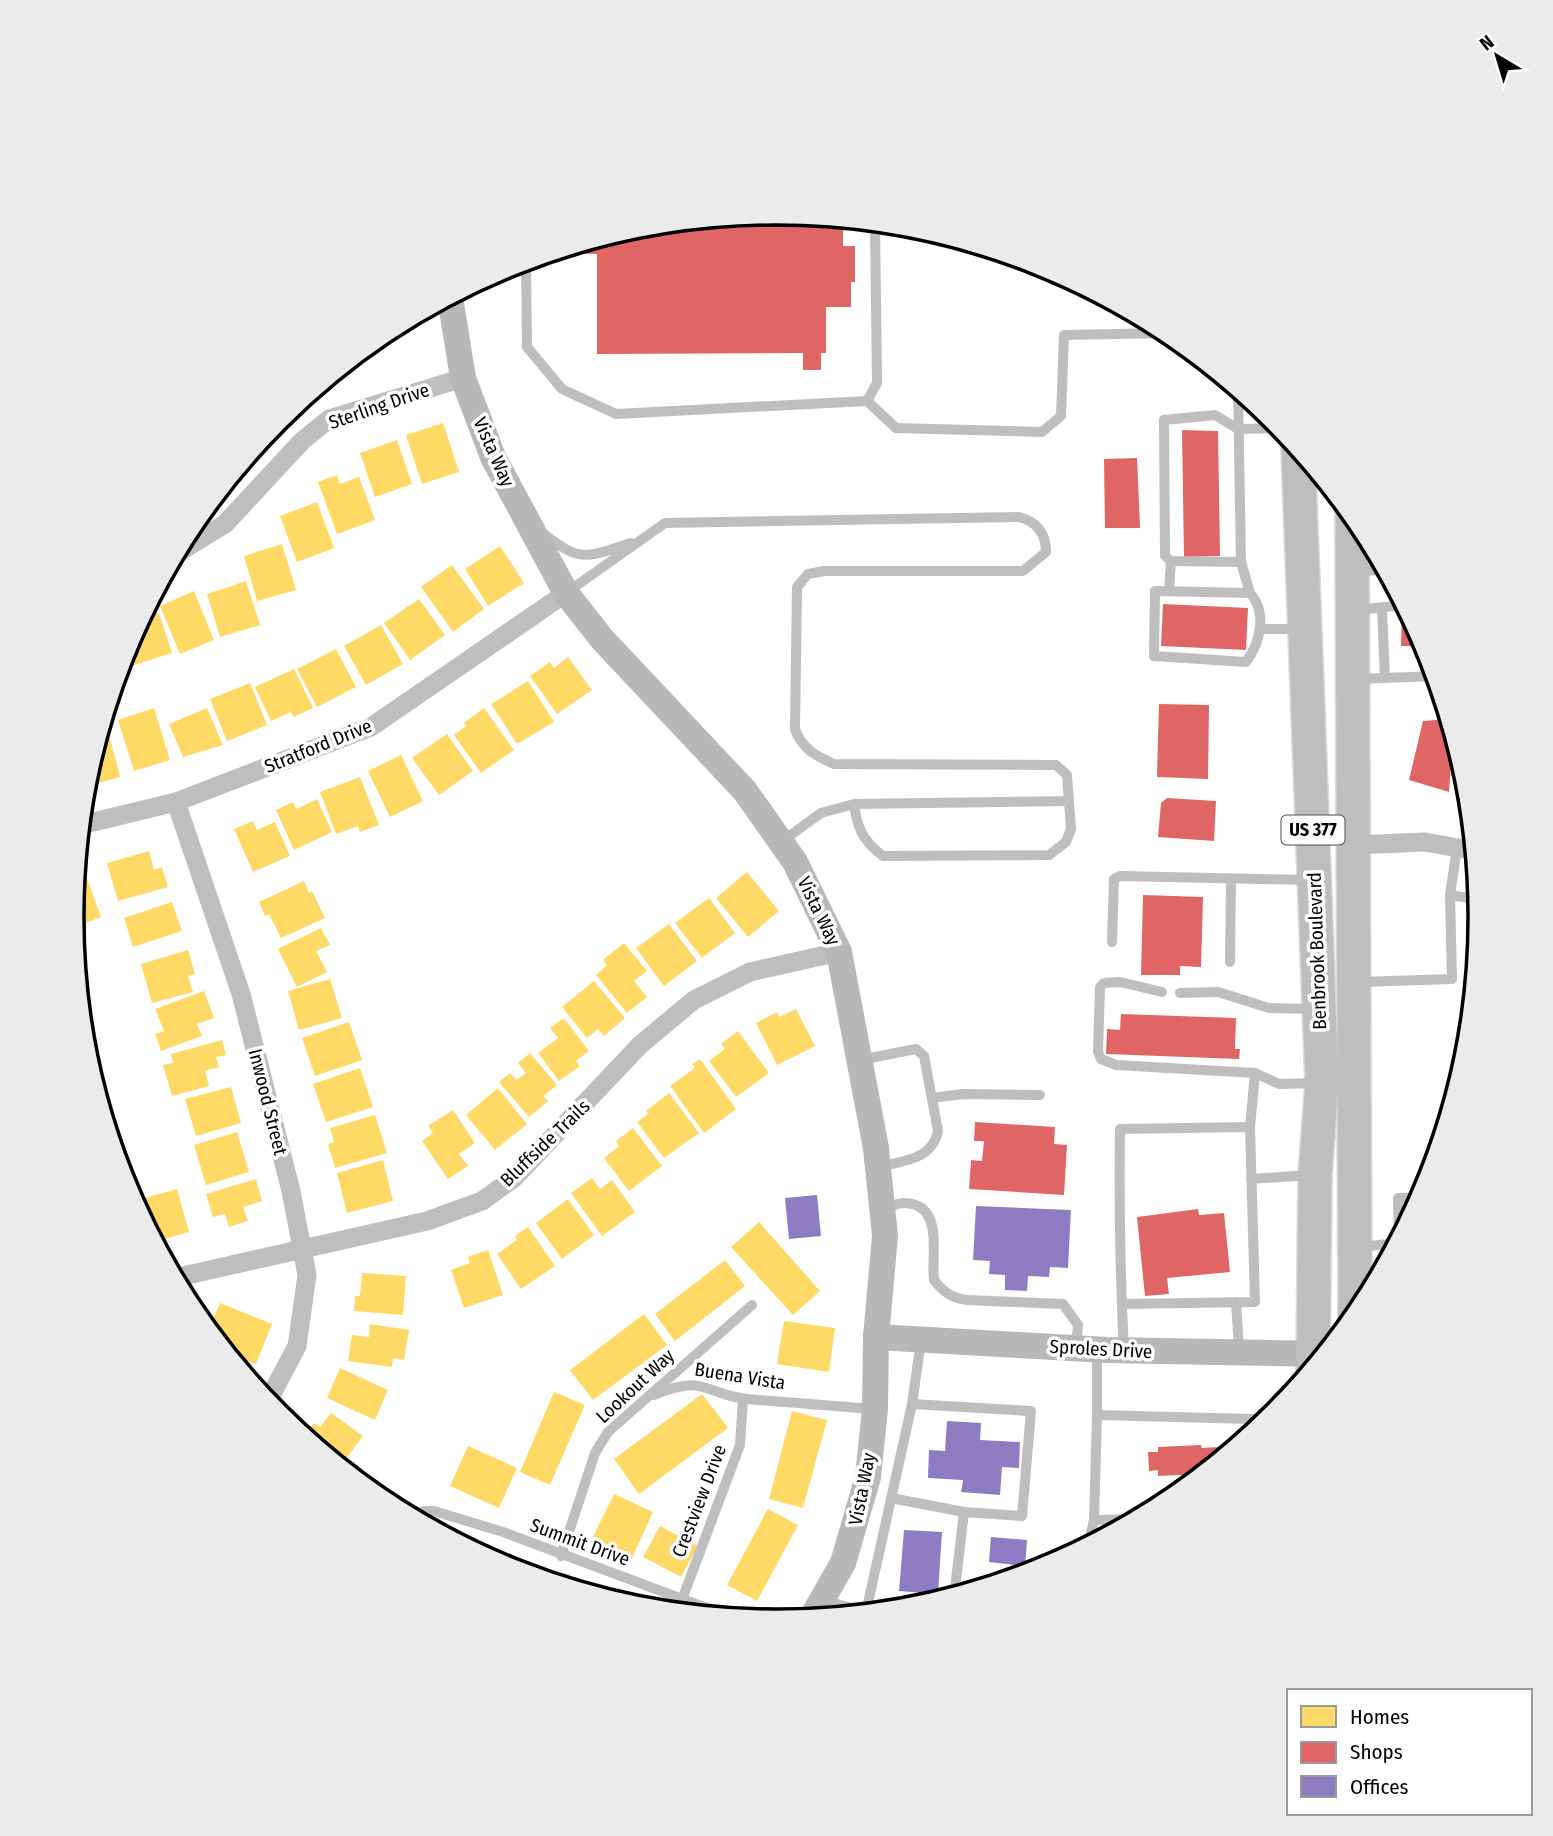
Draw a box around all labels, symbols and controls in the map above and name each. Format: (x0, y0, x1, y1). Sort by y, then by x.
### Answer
north arrow (1462, 21, 1532, 91)
text: N (1475, 30, 1498, 56)
street label: Sterling Drive (326, 378, 432, 434)
street label: Vista Way (469, 414, 520, 491)
street label: Stratford Drive (261, 714, 375, 778)
road number: US 377 (1282, 816, 1344, 844)
street label: Benbrook Boulevard (1303, 872, 1331, 1030)
street label: Vista Way (793, 873, 846, 950)
street label: Inwood Street (244, 1046, 293, 1158)
street label: Bluffside Trails (496, 1095, 594, 1191)
street label: Sproles Drive (1049, 1335, 1153, 1363)
street label: Lookout Way (591, 1344, 679, 1428)
street label: Buena Vista (693, 1357, 787, 1395)
street label: Crestview Drive (667, 1441, 731, 1561)
street label: Vista Way (844, 1450, 880, 1527)
street label: Summit Drive (527, 1513, 633, 1571)
legend (1287, 1689, 1532, 1815)
text: Homes (1350, 1704, 1409, 1730)
text: Shops (1350, 1739, 1403, 1765)
text: Offices (1350, 1774, 1409, 1800)

